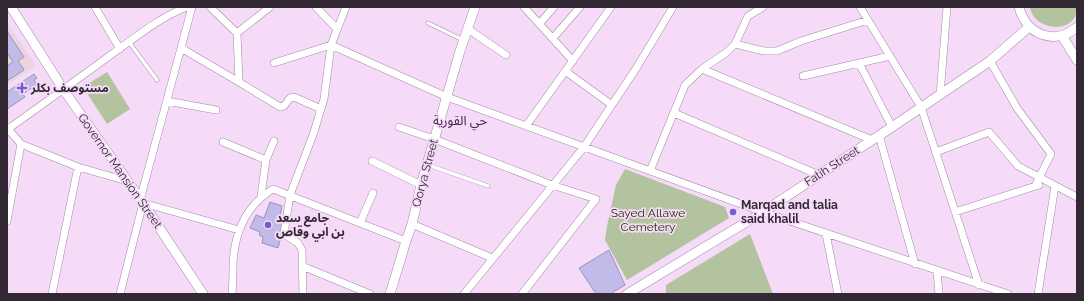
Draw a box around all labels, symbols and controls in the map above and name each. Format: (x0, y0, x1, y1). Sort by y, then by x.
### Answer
place label: مستوصف بكلر (30, 81, 109, 95)
marker: مستوصف بكلر (16, 82, 28, 94)
street label: Governor Mansion Street (75, 111, 165, 231)
district label: حي القورية (433, 113, 487, 131)
street label: Qorya Street (409, 138, 441, 208)
street label: Fatih Street (802, 143, 862, 189)
place label: Marqad and talia said khalil (741, 198, 838, 226)
park label: Sayed Allawe Cemetery (611, 206, 685, 234)
marker: Marqad and talia said khalil (728, 207, 738, 217)
place label: جامع سعد بن ابي وقاص (276, 211, 345, 242)
marker: جامع سعد بن ابي وقاص (263, 220, 273, 230)

